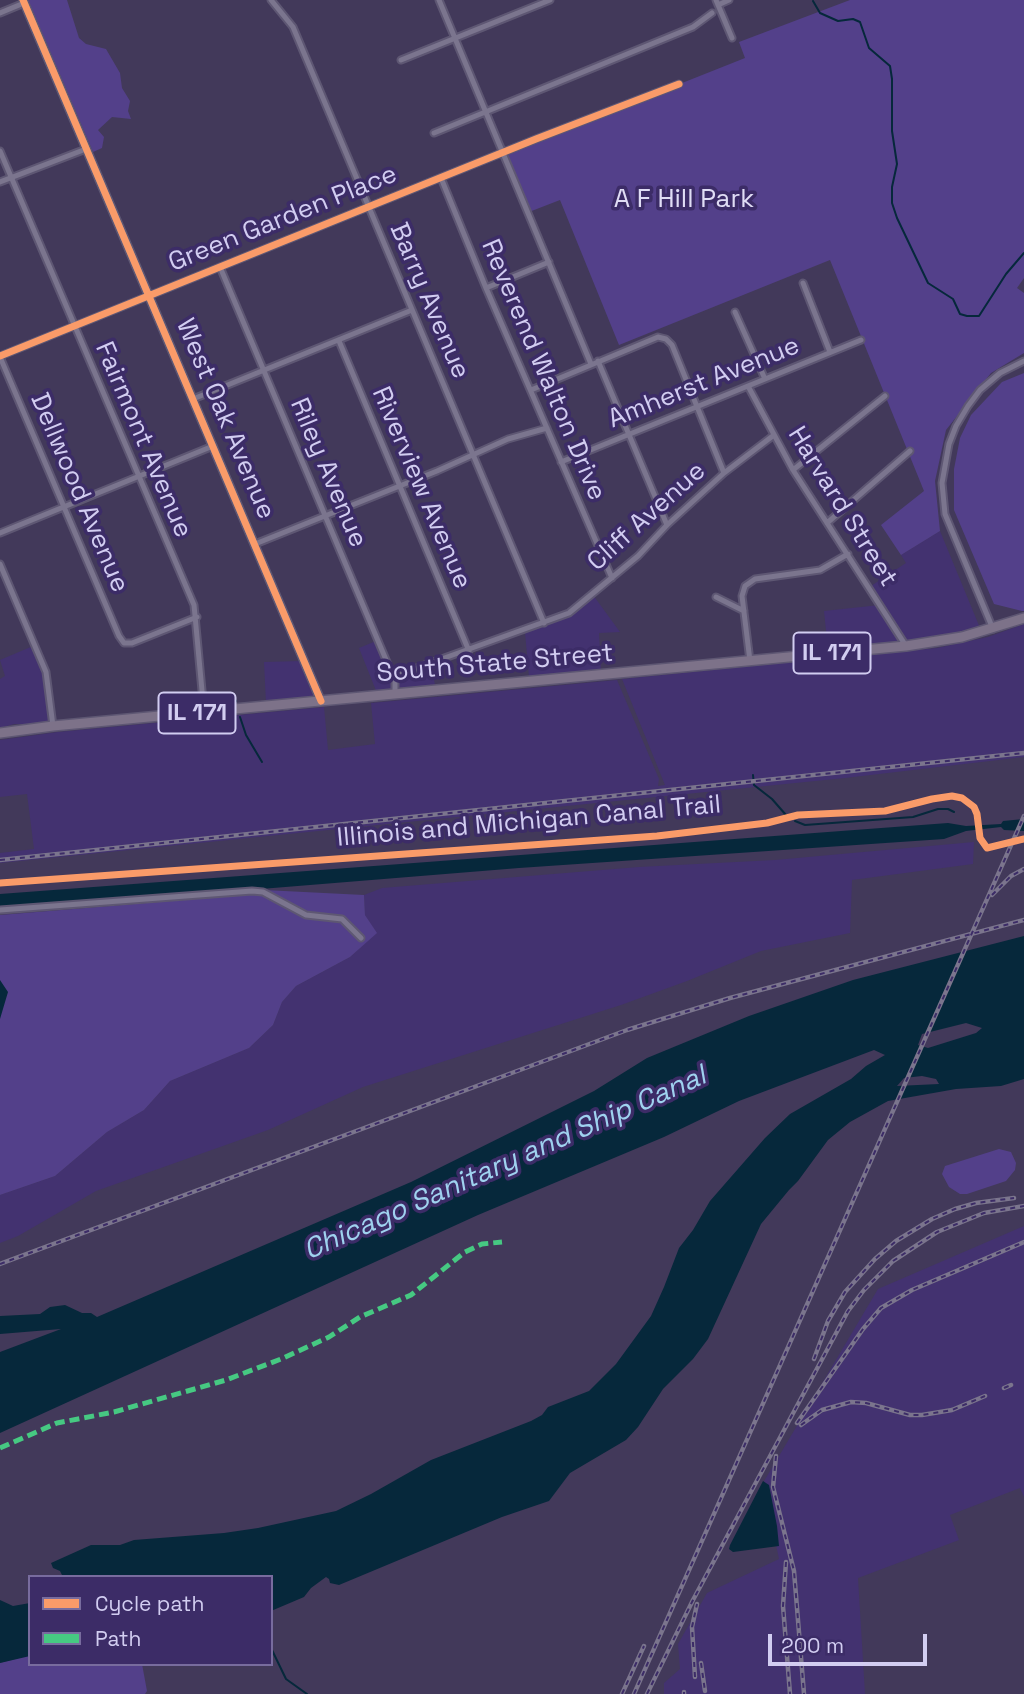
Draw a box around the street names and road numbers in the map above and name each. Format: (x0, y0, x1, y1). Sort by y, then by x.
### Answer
street label: Green Garden Place (164, 159, 402, 279)
street label: Barry Avenue (382, 218, 476, 384)
street label: Reverend Walton Drive (474, 235, 612, 505)
street label: West Oak Avenue (169, 314, 281, 524)
street label: Amherst Avenue (604, 330, 804, 436)
street label: Fairmont Avenue (88, 338, 198, 542)
street label: Riverview Avenue (364, 382, 478, 594)
street label: Dellwood Avenue (23, 389, 135, 597)
street label: Riley Avenue (283, 394, 373, 552)
street label: Harvard Street (780, 421, 904, 593)
street label: Cliff Avenue (582, 456, 712, 578)
road number: IL 171 (794, 632, 870, 674)
street label: South State Street (375, 638, 615, 690)
road number: IL 171 (158, 692, 235, 734)
street label: Illinois and Michigan Canal Trail (336, 790, 722, 854)

